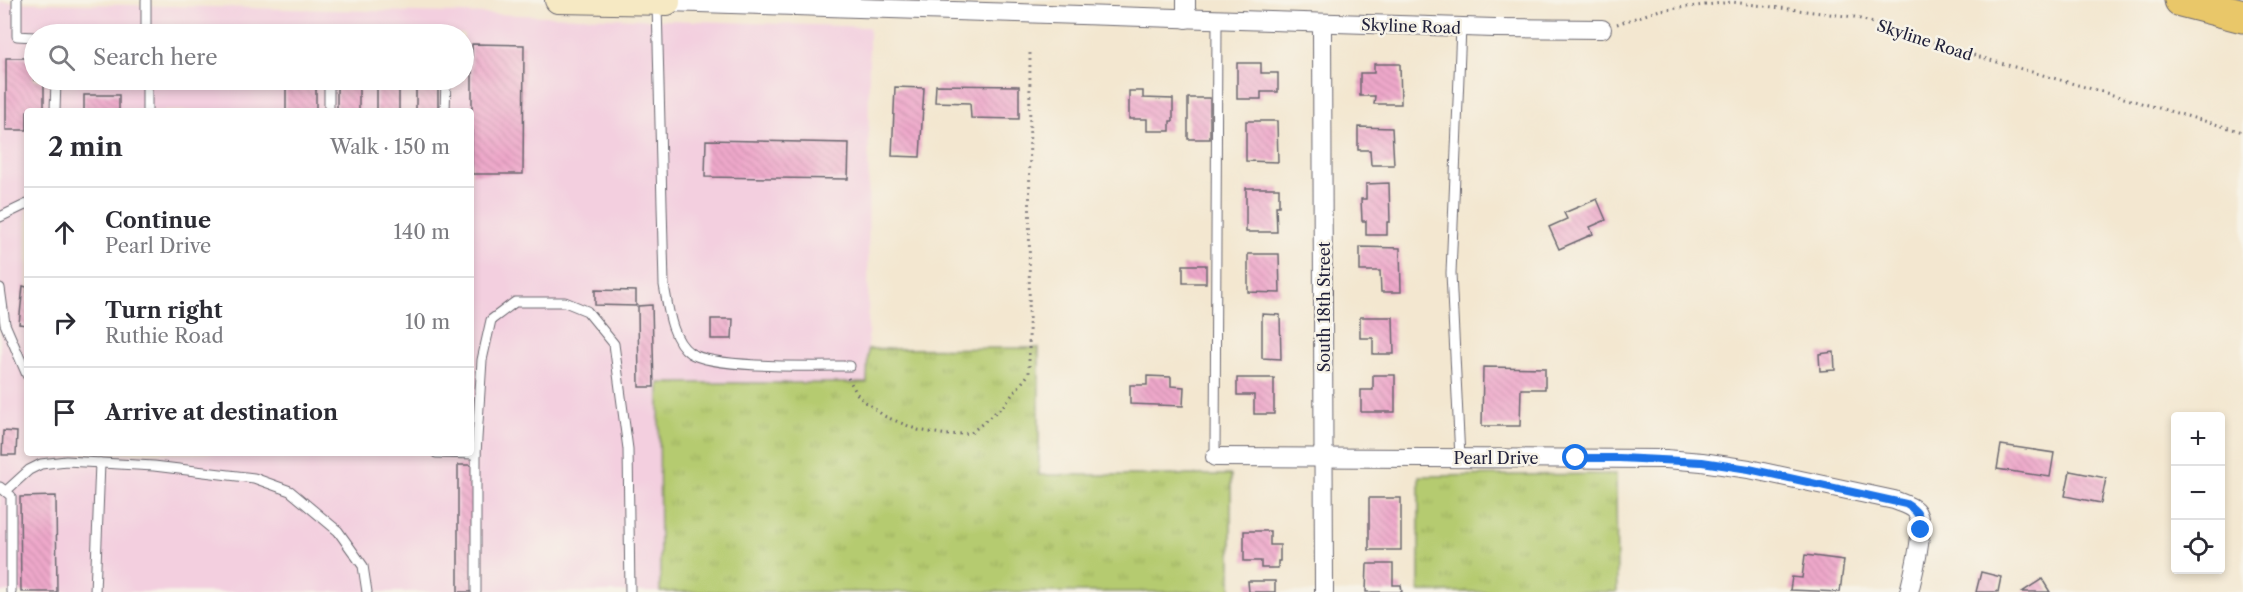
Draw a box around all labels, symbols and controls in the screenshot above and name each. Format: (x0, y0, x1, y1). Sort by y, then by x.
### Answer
street label: Skyline Road (1361, 14, 1461, 38)
street label: Skyline Road (1874, 15, 1976, 65)
search box (24, 24, 474, 90)
icon: search (45, 41, 78, 74)
text: Search here (93, 44, 218, 71)
text: 2 min (48, 131, 123, 163)
text: Walk · 150 m (330, 135, 450, 159)
text: Continue (105, 207, 211, 234)
icon: ahead (48, 216, 81, 249)
text: 140 m (393, 220, 450, 244)
text: Pearl Drive (105, 234, 211, 258)
street label: South 18th Street (1314, 241, 1334, 372)
text: Turn right (105, 297, 223, 324)
icon: right (48, 306, 81, 339)
text: 10 m (405, 310, 450, 334)
text: Ruthie Road (105, 324, 224, 348)
icon: arrive (48, 396, 81, 429)
text: Arrive at destination (105, 399, 338, 426)
map controls (2171, 412, 2225, 574)
button: + (2171, 412, 2225, 466)
route start (1562, 444, 1588, 470)
street label: Pearl Drive (1454, 448, 1538, 468)
button: − (2171, 466, 2225, 520)
route end (1907, 516, 1933, 542)
button: locate (2171, 520, 2225, 574)

